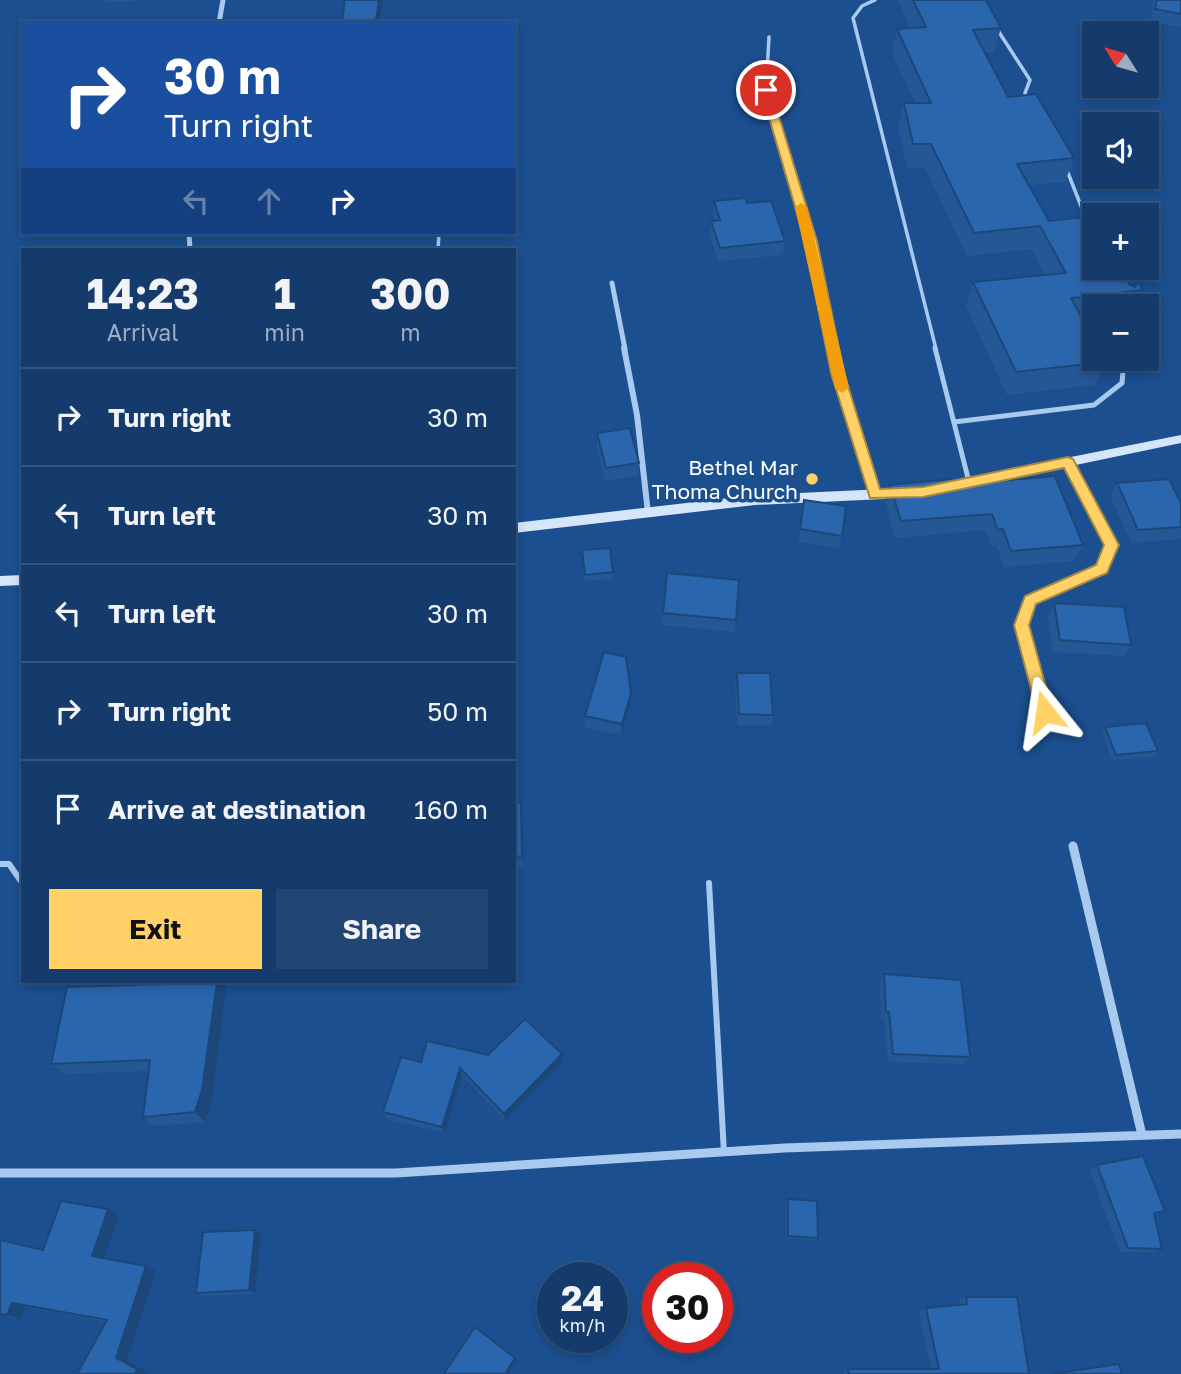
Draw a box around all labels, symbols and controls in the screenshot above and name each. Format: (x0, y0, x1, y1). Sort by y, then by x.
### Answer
north arrow (1082, 21, 1158, 98)
map controls (1082, 21, 1159, 371)
text: 30 m (164, 46, 281, 105)
icon: right (49, 49, 140, 140)
pin (736, 60, 796, 120)
icon: arrive (747, 71, 785, 109)
text: Turn right (164, 106, 313, 144)
button: sound (1082, 112, 1159, 189)
icon: left (177, 182, 215, 220)
icon: ahead (250, 182, 288, 220)
icon: right (323, 182, 361, 220)
button: + (1082, 203, 1159, 280)
text: 14:23 (86, 268, 199, 318)
text: 1 (274, 268, 295, 318)
text: 300 (370, 268, 451, 318)
button: − (1082, 294, 1159, 371)
text: Arrival (107, 318, 179, 346)
text: min (264, 318, 305, 346)
text: m (400, 318, 421, 346)
icon: right (49, 398, 87, 436)
text: Turn right (108, 402, 231, 433)
text: 30 m (427, 402, 488, 433)
place label: Bethel Mar Thoma Church (652, 454, 798, 504)
marker: Bethel Mar Thoma Church (804, 471, 820, 487)
icon: left (49, 496, 87, 534)
text: Turn left (108, 500, 216, 531)
text: 30 m (427, 500, 488, 531)
icon: left (49, 594, 87, 632)
text: Turn left (108, 598, 216, 629)
text: 30 m (427, 598, 488, 629)
position arrow (1008, 675, 1082, 749)
icon: right (49, 692, 87, 730)
text: Turn right (108, 696, 231, 727)
text: 50 m (427, 696, 488, 727)
icon: arrive (49, 790, 87, 828)
text: Arrive at destination (108, 794, 366, 825)
text: 160 m (414, 794, 488, 825)
button: Exit (49, 889, 262, 969)
button: Share (276, 889, 488, 969)
speed limit sign: 30 (642, 1262, 733, 1353)
text: 24 (561, 1277, 604, 1319)
text: km/h (560, 1314, 605, 1336)

